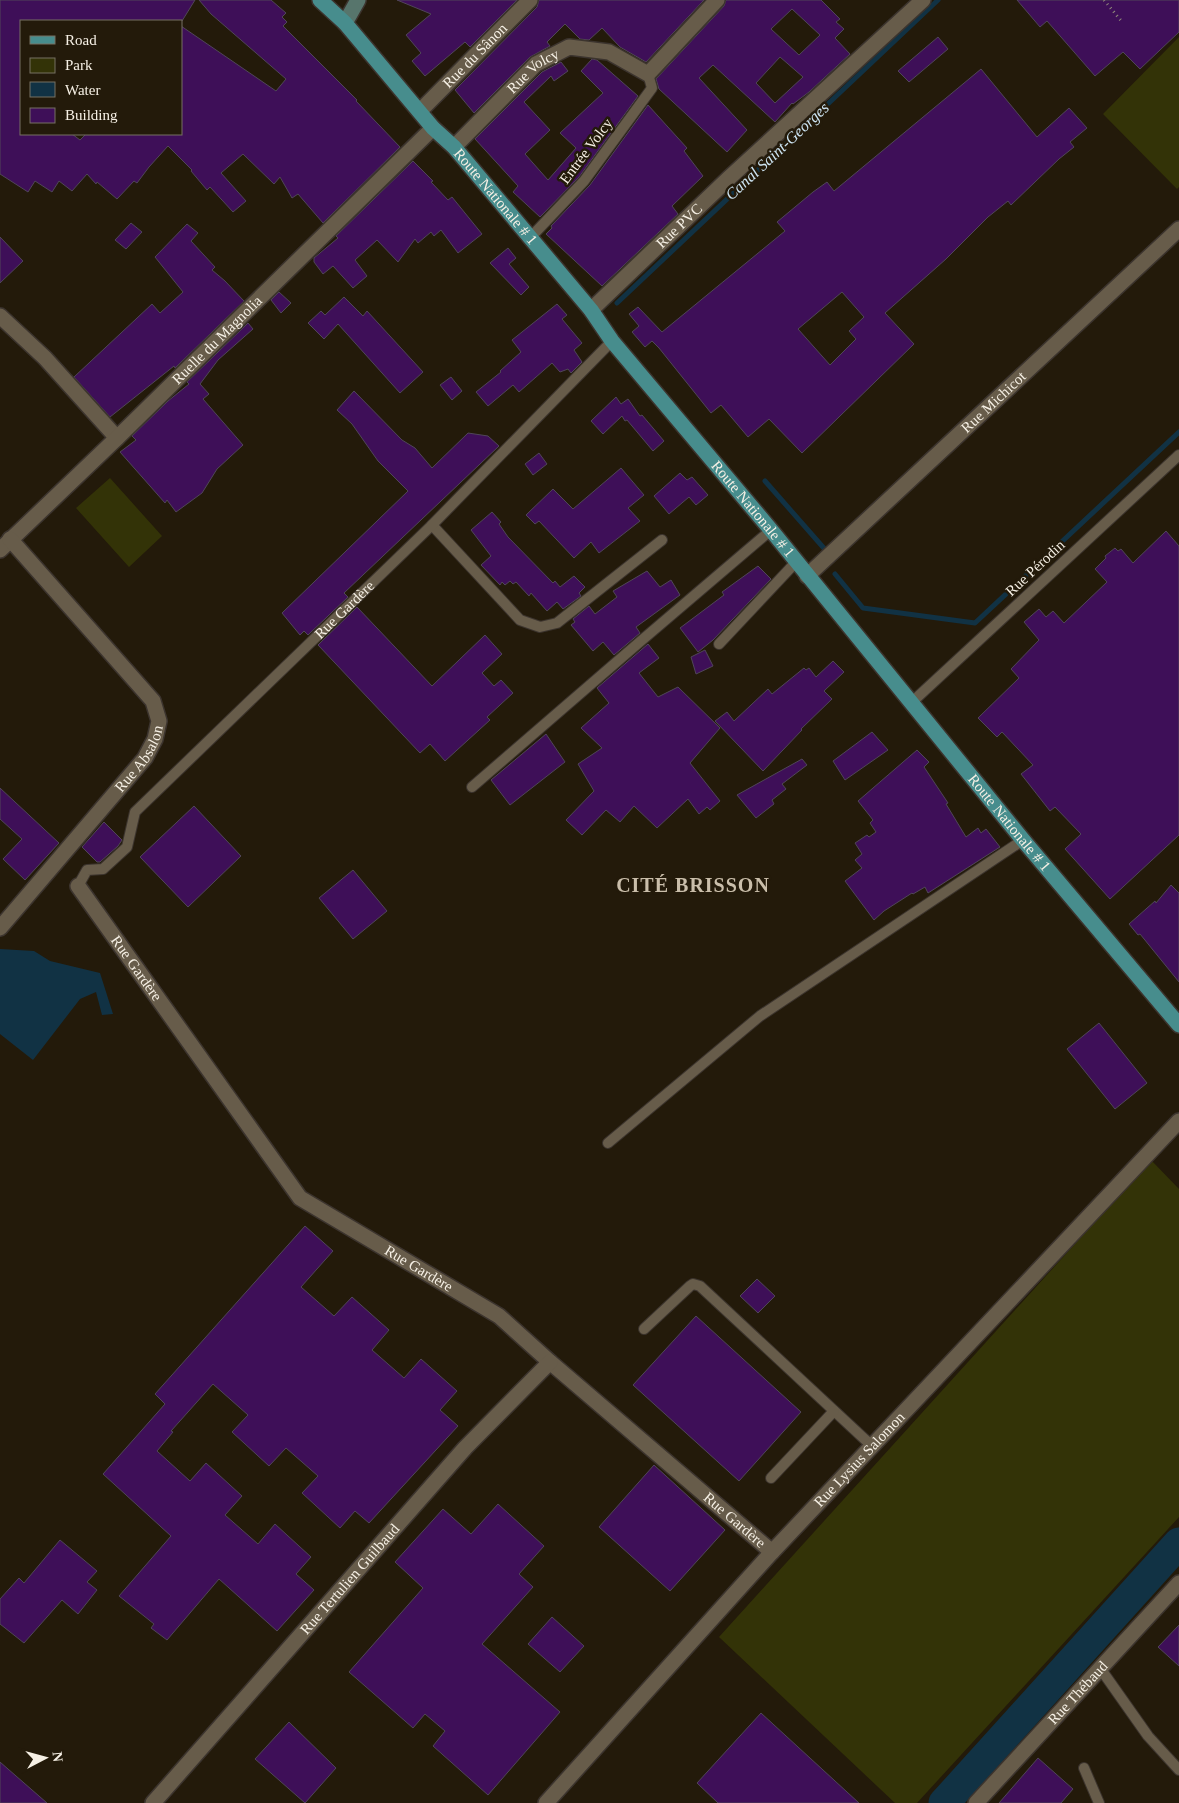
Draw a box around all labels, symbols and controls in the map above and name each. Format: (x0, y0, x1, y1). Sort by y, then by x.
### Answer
legend (20, 20, 182, 135)
street label: Rue du Sânon (440, 20, 511, 91)
text: Road (65, 32, 97, 48)
street label: Rue Volcy (504, 45, 562, 97)
text: Park (65, 57, 93, 73)
text: Water (65, 82, 100, 98)
water label: Canal Saint-Georges (722, 99, 833, 204)
text: Building (65, 107, 118, 123)
street label: Entrée Volcy (556, 115, 616, 187)
street label: Route Nationale # 1 (451, 145, 541, 248)
street label: Rue PVC (653, 200, 705, 251)
street label: Ruelle du Magnolia (169, 292, 265, 387)
street label: Rue Michicot (958, 368, 1030, 436)
street label: Route Nationale # 1 (708, 458, 798, 560)
street label: Rue Pérodin (1002, 536, 1068, 599)
street label: Rue Gardère (311, 577, 378, 642)
street label: Rue Absalon (112, 723, 166, 795)
street label: Route Nationale # 1 (965, 771, 1054, 874)
district label: CITÉ BRISSON (616, 874, 770, 896)
street label: Rue Gardère (108, 933, 165, 1004)
street label: Rue Gardère (382, 1242, 456, 1295)
street label: Rue Lysius Salomon (811, 1408, 908, 1510)
street label: Rue Gardère (700, 1489, 769, 1551)
street label: Rue Tertulien Guilbaud (297, 1520, 403, 1637)
street label: Rue Thébaud (1045, 1658, 1111, 1728)
north arrow (20, 1733, 70, 1783)
text: N (49, 1751, 65, 1763)

